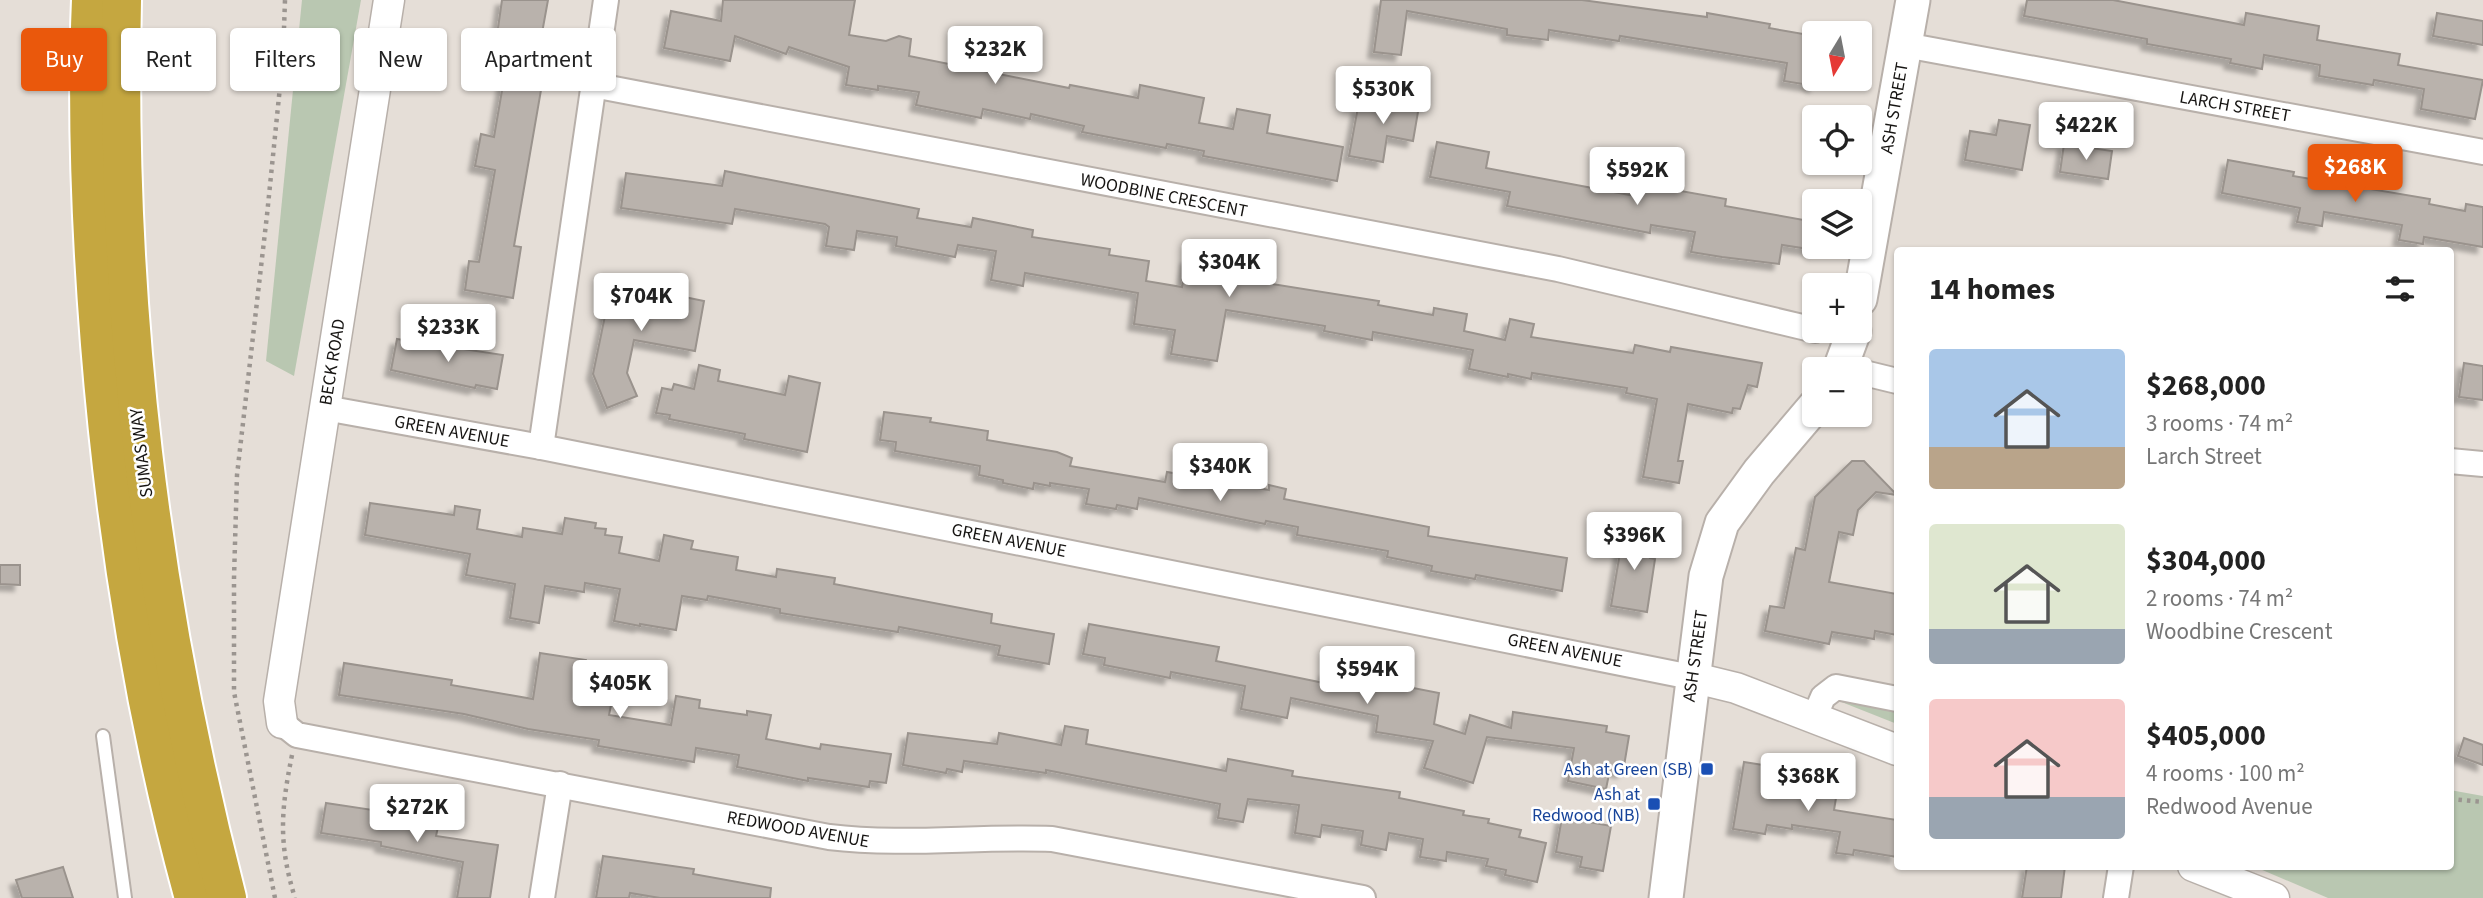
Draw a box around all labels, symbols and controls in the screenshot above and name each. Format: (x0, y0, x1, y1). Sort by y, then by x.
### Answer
north arrow (1802, 21, 1872, 91)
map controls (1802, 21, 1872, 427)
pin: $232K (946, 27, 1044, 86)
chip: Buy (21, 28, 107, 91)
chip: Rent (121, 28, 216, 91)
chip: Filters (230, 28, 340, 91)
chip: New (354, 28, 447, 91)
chip: Apartment (461, 28, 616, 91)
text: $232K (964, 32, 1026, 65)
street label: ASH STREET (1874, 60, 1915, 156)
pin: $530K (1334, 66, 1432, 126)
text: $530K (1352, 72, 1414, 105)
street label: LARCH STREET (2178, 84, 2293, 129)
pin: $422K (2037, 102, 2135, 162)
button: locate (1802, 105, 1872, 175)
text: $422K (2055, 108, 2117, 141)
pin: $268K (2306, 144, 2404, 204)
pin: $592K (1588, 148, 1686, 207)
text: $268K (2324, 150, 2386, 183)
text: $592K (1606, 153, 1668, 186)
street label: WOODBINE CRESCENT (1078, 167, 1250, 224)
button: layers (1802, 189, 1872, 259)
pin: $304K (1180, 240, 1278, 299)
text: $304K (1198, 245, 1260, 278)
text: 14 homes (1929, 268, 2055, 311)
icon: filters (2381, 270, 2419, 308)
button: + (1802, 273, 1872, 343)
pin: $704K (592, 274, 690, 333)
text: $704K (610, 279, 672, 312)
pin: $233K (399, 304, 497, 364)
text: $233K (417, 310, 479, 343)
street label: BECK ROAD (313, 317, 352, 407)
button: − (1802, 357, 1872, 427)
text: $268,000 (2146, 364, 2266, 407)
icon: home (1985, 377, 2069, 461)
street label: SUMAS WAY (124, 407, 159, 499)
text: 3 rooms · 74 m² (2146, 407, 2293, 440)
street label: GREEN AVENUE (392, 409, 511, 454)
text: Larch Street (2146, 440, 2262, 473)
pin: $340K (1171, 444, 1269, 503)
text: $340K (1189, 449, 1251, 482)
pin: $396K (1585, 512, 1683, 572)
street label: GREEN AVENUE (949, 517, 1069, 564)
text: $396K (1603, 518, 1665, 551)
text: $304,000 (2146, 539, 2266, 582)
icon: home (1985, 552, 2069, 636)
text: 2 rooms · 74 m² (2146, 582, 2293, 615)
street label: ASH STREET (1677, 608, 1714, 704)
text: Woodbine Crescent (2146, 615, 2332, 648)
street label: GREEN AVENUE (1505, 627, 1625, 674)
pin: $594K (1318, 646, 1416, 706)
text: $594K (1336, 652, 1398, 685)
pin: $405K (571, 660, 669, 720)
text: $405K (589, 666, 651, 699)
text: $405,000 (2146, 714, 2266, 757)
icon: home (1985, 727, 2069, 811)
pin: $368K (1759, 754, 1857, 813)
place label: Ash at Green (SB) (1564, 757, 1693, 782)
text: 4 rooms · 100 m² (2146, 757, 2305, 790)
text: $368K (1777, 759, 1839, 792)
marker: Ash at Green (SB) (1699, 761, 1715, 777)
place label: Ash at Redwood (NB) (1532, 782, 1640, 828)
pin: $272K (368, 784, 466, 844)
text: $272K (386, 790, 448, 823)
text: Redwood Avenue (2146, 790, 2313, 823)
marker: Ash at Redwood (NB) (1646, 796, 1662, 812)
street label: REDWOOD AVENUE (725, 805, 871, 854)

